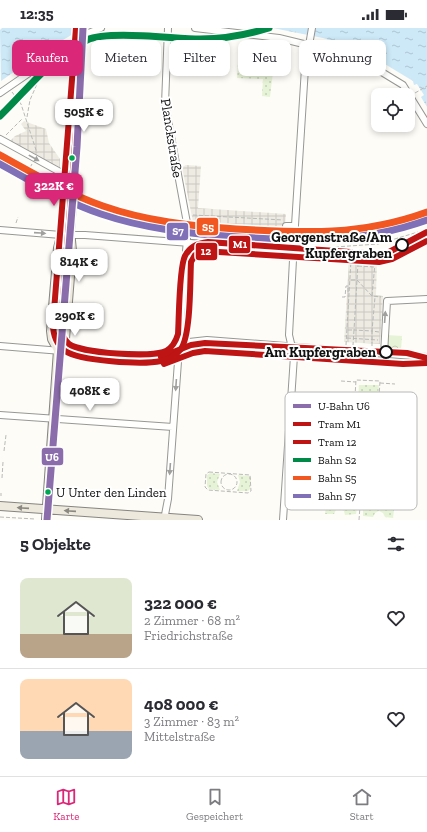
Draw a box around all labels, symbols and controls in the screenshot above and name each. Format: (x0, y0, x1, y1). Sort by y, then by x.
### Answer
text: 12:35 (20, 5, 54, 23)
chip: Kaufen (12, 40, 83, 76)
chip: Mieten (91, 40, 161, 76)
chip: Filter (169, 40, 230, 76)
chip: Neu (238, 40, 291, 76)
chip: Wohnung (299, 40, 386, 76)
map controls (371, 88, 415, 132)
button: locate (371, 88, 415, 132)
street label: Planckstraße (157, 97, 186, 179)
pin: 505K € (51, 99, 117, 133)
text: 505K € (64, 104, 104, 119)
unlabelled marker (67, 153, 77, 163)
one-way arrow (28, 154, 40, 161)
pin: 322K € (21, 173, 87, 207)
text: 322K € (34, 178, 74, 193)
line badge: S5 (196, 217, 219, 236)
text: S5 (202, 221, 214, 234)
line badge: S7 (166, 222, 189, 241)
text: S7 (172, 225, 184, 238)
one-way arrow (34, 229, 46, 236)
place label: Georgenstraße/Am Kupfergraben (271, 229, 393, 262)
line badge: M1 (228, 235, 251, 254)
text: M1 (233, 238, 248, 251)
marker: Georgenstraße/Am Kupfergraben (395, 238, 409, 252)
line badge: 12 (195, 242, 218, 261)
text: 12 (201, 245, 211, 258)
pin: 814K € (46, 249, 112, 283)
text: 814K € (60, 254, 98, 269)
pin: 290K € (42, 303, 108, 337)
text: 290K € (55, 308, 95, 323)
one-way arrow (381, 311, 388, 323)
place label: Am Kupfergraben (264, 344, 377, 361)
marker: Am Kupfergraben (379, 345, 393, 359)
pin: 408K € (57, 378, 123, 412)
one-way arrow (173, 379, 180, 391)
text: 408K € (70, 383, 110, 398)
legend (285, 392, 417, 510)
text: U-Bahn U6 (318, 400, 370, 413)
text: Tram M1 (318, 418, 361, 431)
text: Tram 12 (318, 436, 357, 449)
line badge: U6 (41, 447, 64, 466)
text: U6 (45, 451, 59, 464)
text: Bahn S2 (318, 454, 357, 467)
one-way arrow (167, 463, 173, 475)
text: Bahn S5 (318, 472, 357, 485)
place label: U Unter den Linden (56, 485, 167, 500)
marker: U Unter den Linden (43, 487, 53, 497)
text: Bahn S7 (318, 490, 356, 503)
one-way arrow (17, 504, 29, 511)
one-way arrow (64, 508, 76, 515)
icon: filters (385, 533, 407, 555)
text: 5 Objekte (20, 534, 91, 554)
text: 322 000 € (144, 593, 217, 613)
icon: home (52, 594, 100, 642)
icon: heart (385, 607, 407, 629)
text: 2 Zimmer · 68 m² (144, 613, 240, 628)
text: Friedrichstraße (144, 628, 233, 643)
text: 408 000 € (144, 694, 218, 714)
icon: home (52, 695, 100, 743)
icon: heart (385, 708, 407, 730)
text: 3 Zimmer · 83 m² (144, 714, 239, 729)
text: Mittelstraße (144, 729, 215, 744)
tab: Karte (53, 786, 80, 823)
tab: Gespeichert (186, 786, 243, 823)
tab: Start (350, 786, 374, 823)

